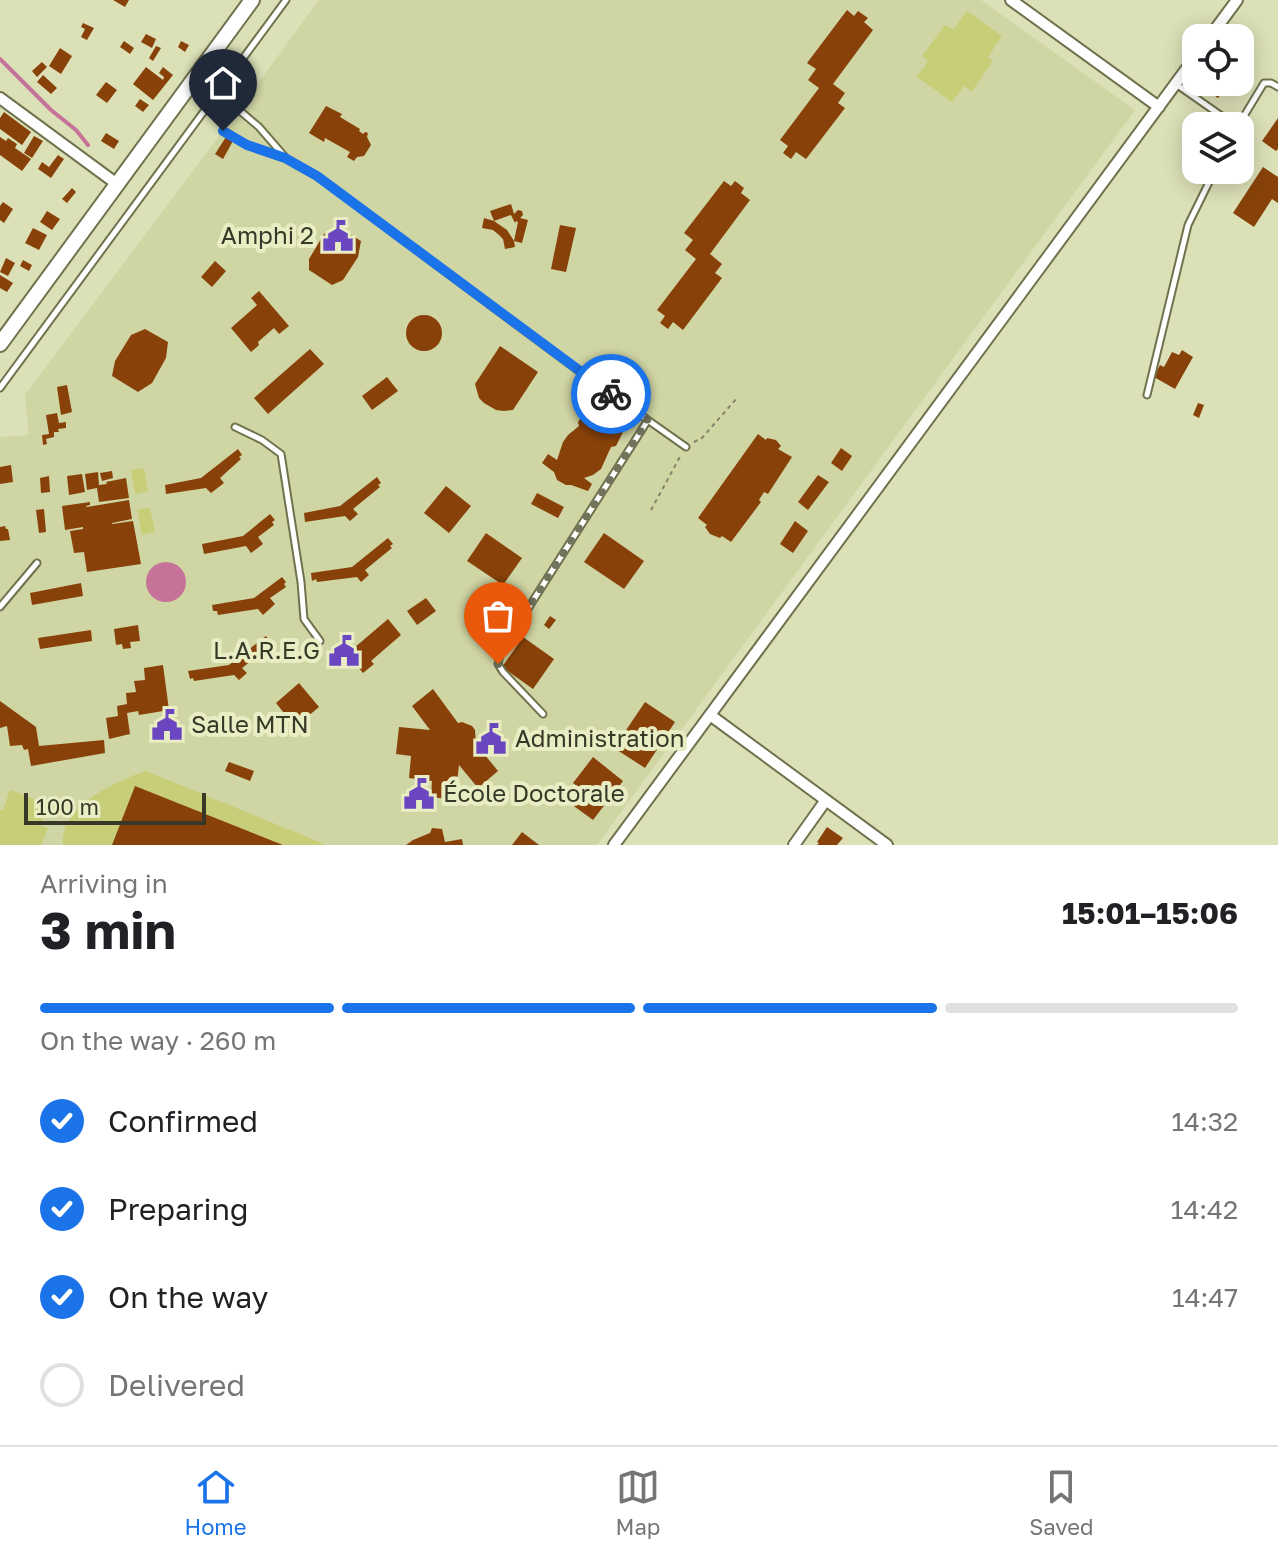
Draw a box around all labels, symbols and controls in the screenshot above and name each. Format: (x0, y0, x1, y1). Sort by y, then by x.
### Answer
map controls (1182, 24, 1254, 184)
button: locate (1182, 24, 1254, 96)
pin (189, 49, 257, 131)
icon: home (201, 61, 245, 105)
button: layers (1182, 112, 1254, 184)
public building icon: Amphi 2 (321, 219, 355, 253)
place label: Amphi 2 (221, 220, 314, 249)
courier (571, 354, 651, 434)
icon: bike (589, 372, 633, 416)
pin (464, 582, 532, 664)
icon: bag (476, 594, 520, 638)
public building icon: L.A.R.E.G (327, 634, 361, 668)
place label: L.A.R.E.G (213, 635, 320, 664)
public building icon: Salle MTN (150, 708, 184, 742)
place label: Salle MTN (191, 709, 309, 738)
public building icon: Administration (474, 722, 508, 756)
place label: Administration (515, 723, 684, 752)
public building icon: École Doctorale (402, 777, 436, 811)
place label: École Doctorale (443, 778, 625, 807)
scale bar (24, 789, 206, 825)
text: 100 m (36, 793, 99, 820)
text: Arriving in (40, 868, 168, 899)
text: 15:01–15:06 (1062, 895, 1238, 931)
text: 3 min (40, 898, 176, 960)
text: On the way · 260 m (40, 1025, 276, 1056)
icon: check (40, 1099, 84, 1143)
text: Confirmed (108, 1103, 258, 1139)
text: 14:32 (1171, 1106, 1238, 1137)
icon: check (40, 1187, 84, 1231)
text: Preparing (108, 1191, 249, 1227)
text: 14:42 (1171, 1194, 1238, 1225)
icon: check (40, 1275, 84, 1319)
text: On the way (108, 1279, 268, 1315)
text: 14:47 (1172, 1282, 1238, 1313)
text: Delivered (108, 1367, 245, 1403)
tab: Home (184, 1465, 247, 1540)
tab: Map (615, 1465, 660, 1540)
tab: Saved (1029, 1465, 1094, 1540)

